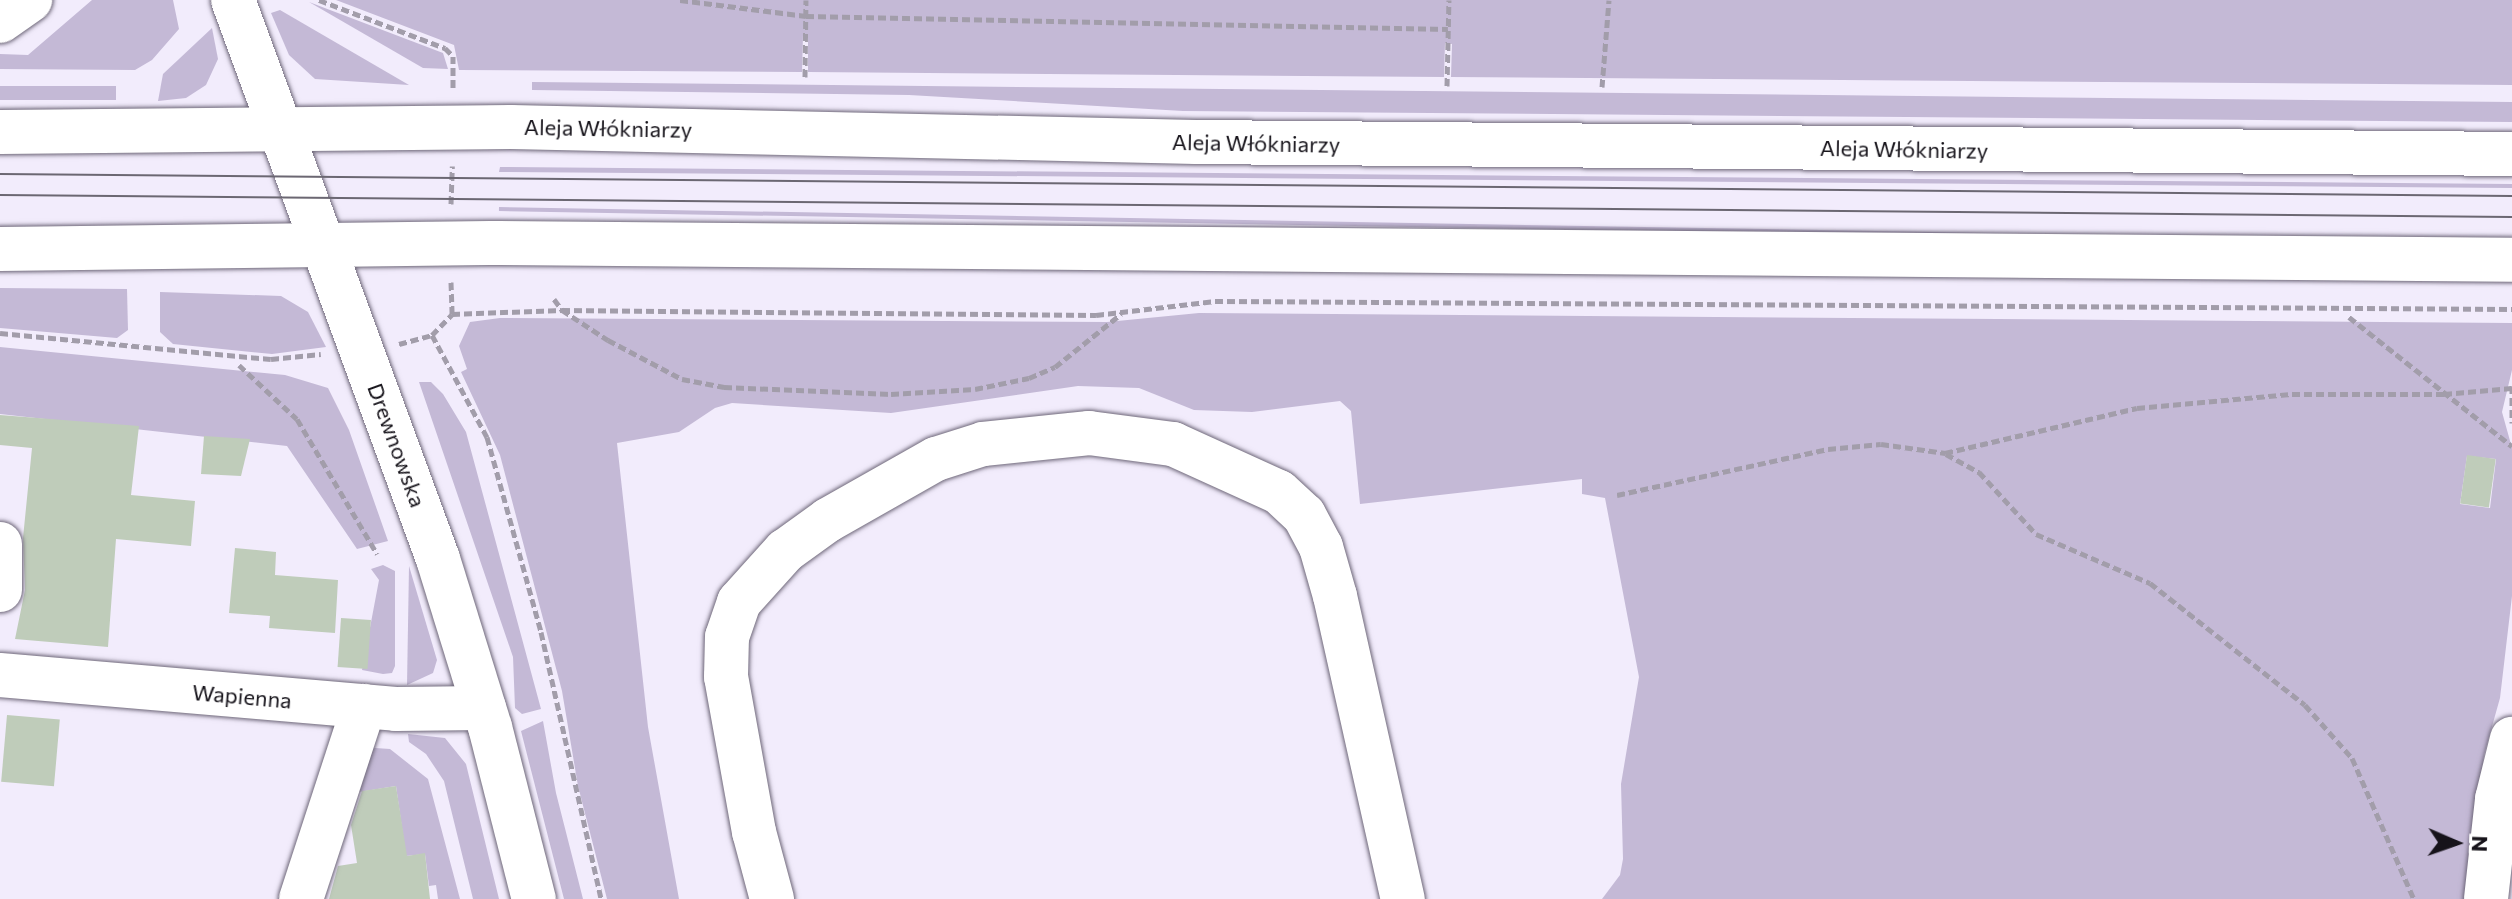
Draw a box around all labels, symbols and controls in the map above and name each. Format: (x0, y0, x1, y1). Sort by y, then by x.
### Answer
street label: Aleja Włókniarzy (524, 113, 692, 143)
street label: Aleja Włókniarzy (1172, 128, 1340, 158)
street label: Aleja Włókniarzy (1820, 134, 1988, 164)
street label: Drewnowska (362, 379, 432, 511)
street label: Wapienna (191, 679, 293, 713)
north arrow (2416, 803, 2496, 883)
text: N (2467, 835, 2494, 853)

